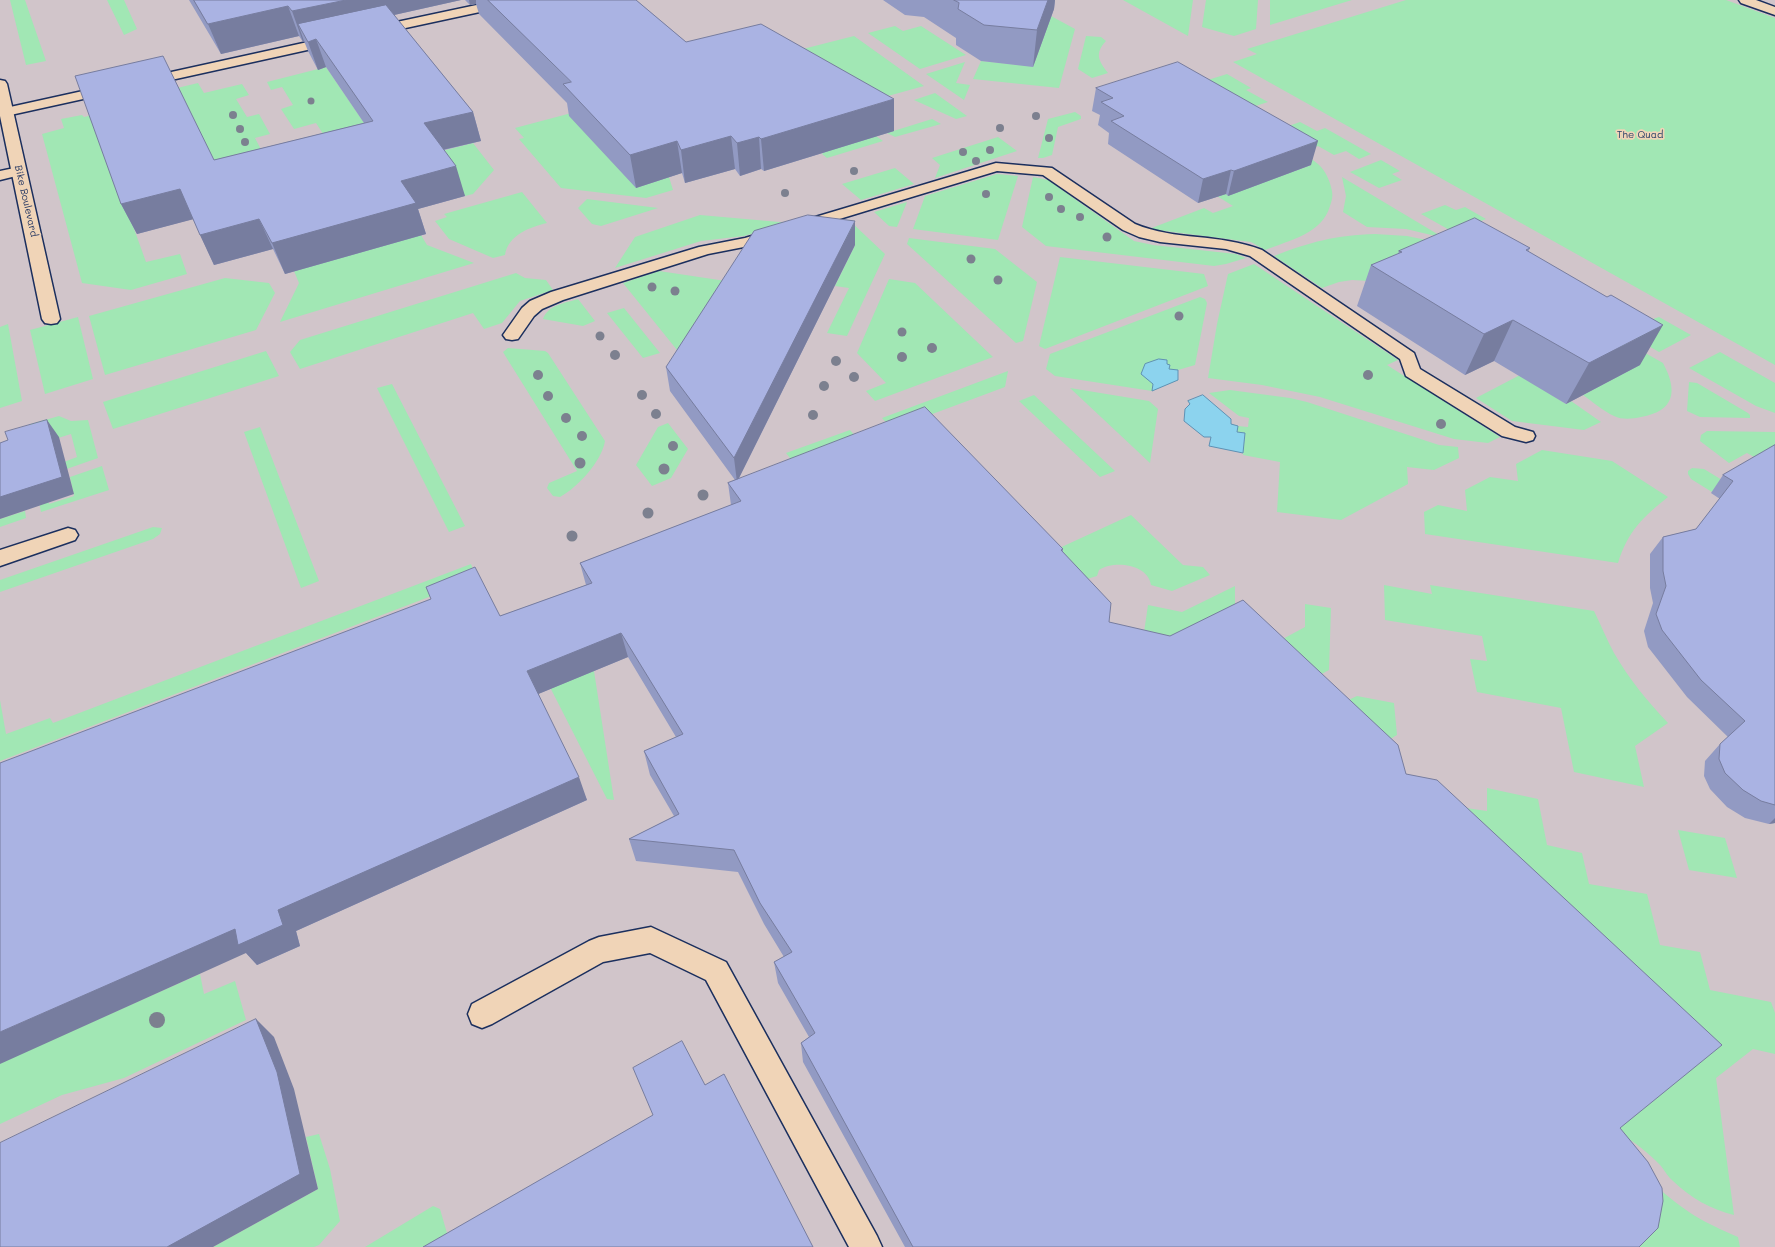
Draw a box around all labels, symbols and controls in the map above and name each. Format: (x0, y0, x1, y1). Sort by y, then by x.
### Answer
park label: The Quad (1617, 129, 1663, 141)
street label: Bike Boulevard (12, 164, 40, 238)

